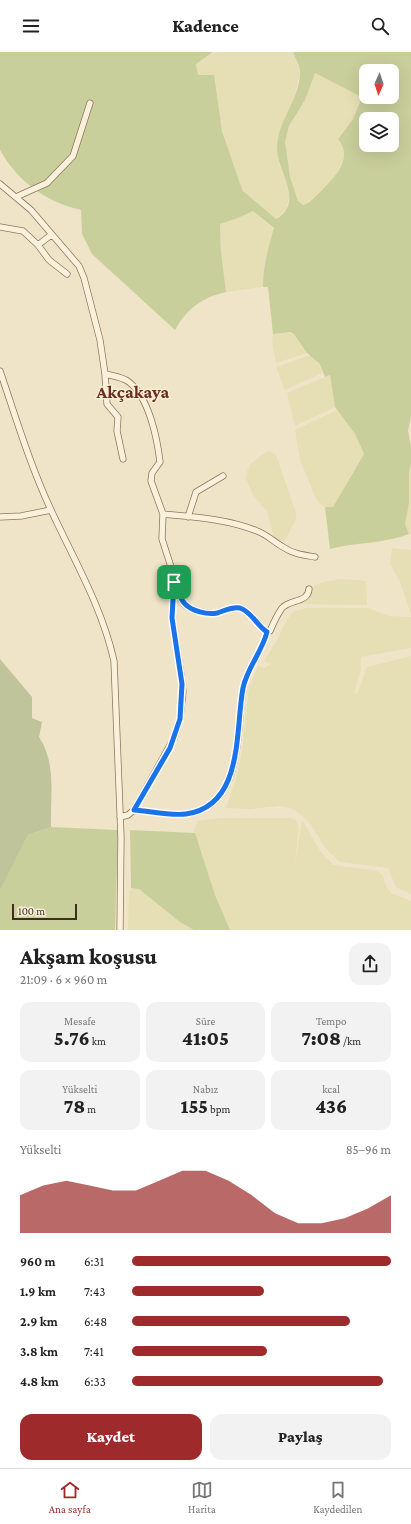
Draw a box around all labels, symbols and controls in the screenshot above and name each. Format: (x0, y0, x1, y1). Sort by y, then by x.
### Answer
icon: menu (20, 15, 42, 37)
icon: search (369, 15, 391, 37)
text: Kadence (172, 16, 239, 36)
north arrow (359, 64, 399, 104)
map controls (359, 64, 399, 152)
button: layers (359, 112, 399, 152)
district label: Akçakaya (96, 382, 170, 402)
pin (157, 565, 191, 599)
icon: arrive (163, 571, 185, 593)
scale bar (12, 902, 77, 921)
text: 100 m (18, 905, 45, 917)
button: share (349, 943, 391, 985)
text: Akşam koşusu (20, 944, 157, 969)
text: 21:09 · 6 × 960 m (20, 972, 107, 987)
text: Mesafe (64, 1015, 96, 1027)
text: Süre (196, 1015, 215, 1027)
text: Tempo (316, 1015, 346, 1027)
text: 5.76 (54, 1027, 90, 1049)
text: 41:05 (182, 1027, 229, 1049)
text: 7:08 (301, 1027, 341, 1049)
text: km (90, 1035, 106, 1047)
text: /km (341, 1035, 361, 1047)
text: Yükselti (62, 1083, 97, 1095)
text: Nabız (193, 1083, 218, 1095)
text: kcal (322, 1083, 340, 1095)
text: 78 (64, 1095, 85, 1117)
text: 155 (181, 1095, 208, 1117)
text: 436 (315, 1095, 347, 1117)
text: m (85, 1103, 96, 1115)
text: bpm (208, 1103, 230, 1115)
text: Yükselti (20, 1142, 61, 1157)
text: 85–96 m (346, 1142, 391, 1157)
text: 960 m (20, 1254, 56, 1269)
text: 6:31 (84, 1254, 104, 1269)
text: 1.9 km (20, 1284, 56, 1299)
text: 7:43 (84, 1284, 105, 1299)
text: 2.9 km (20, 1314, 58, 1329)
text: 6:48 (84, 1314, 107, 1329)
text: 3.8 km (20, 1344, 58, 1359)
text: 7:41 (84, 1344, 104, 1359)
text: 4.8 km (20, 1374, 59, 1389)
text: 6:33 (84, 1374, 106, 1389)
button: Kaydet (20, 1414, 202, 1460)
button: Paylaş (210, 1414, 391, 1460)
tab: Ana sayfa (49, 1479, 91, 1515)
tab: Harita (188, 1479, 216, 1515)
tab: Kaydedilen (313, 1479, 362, 1515)

